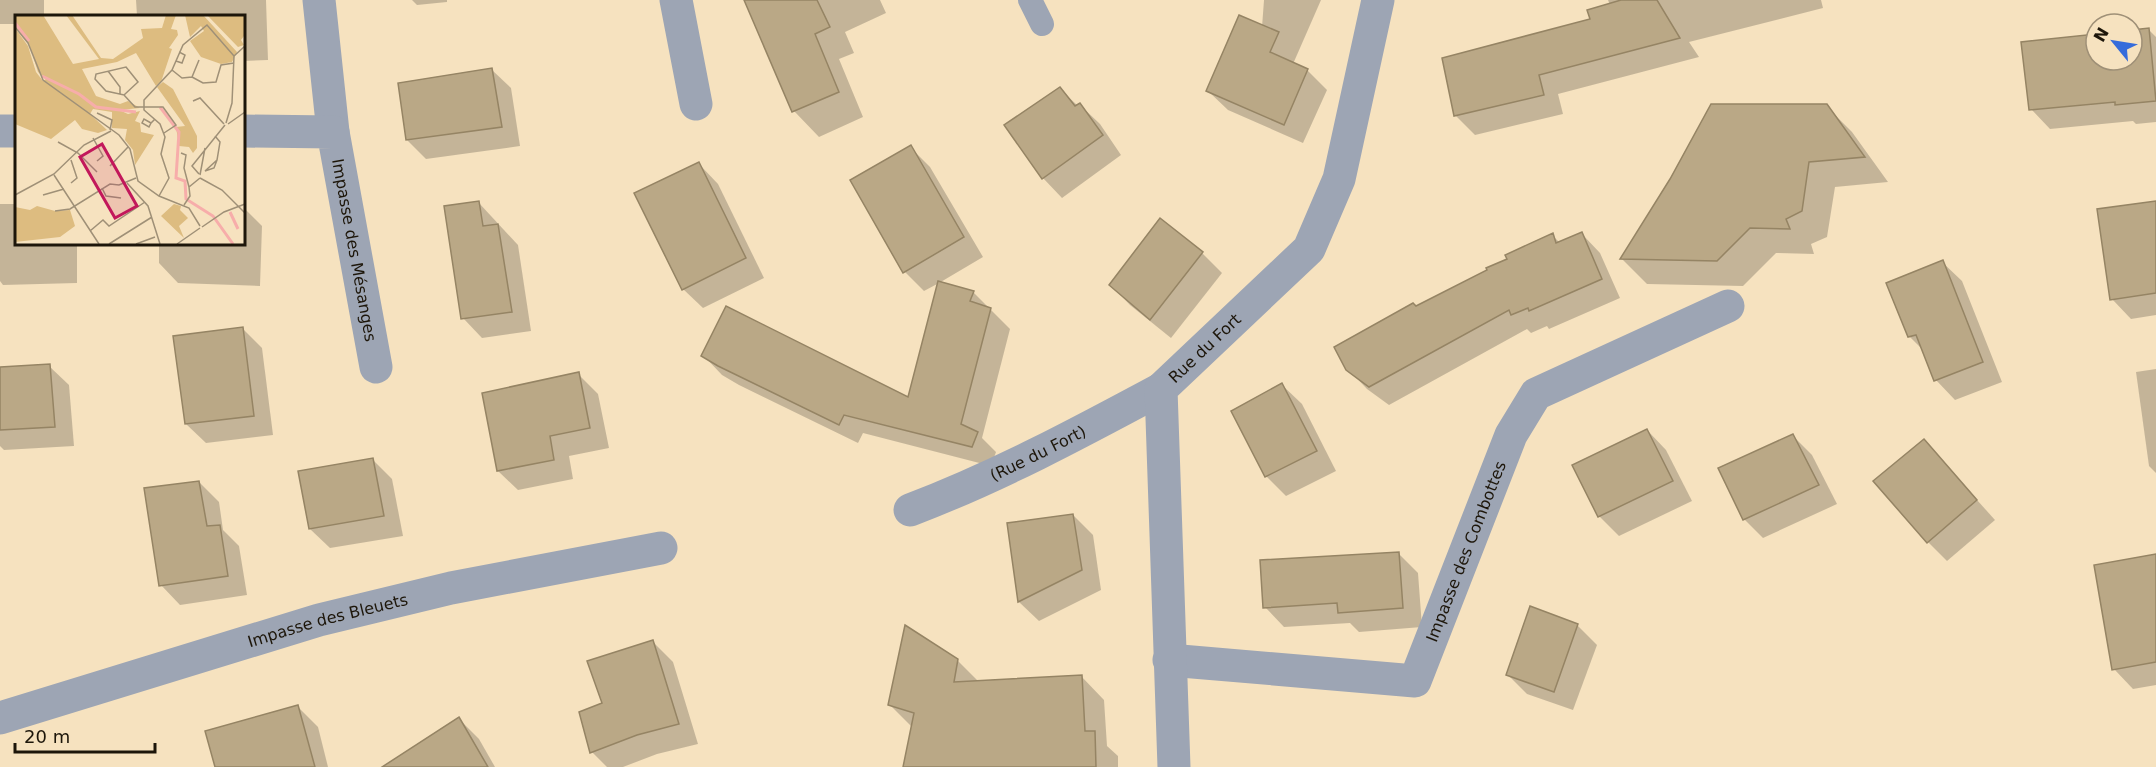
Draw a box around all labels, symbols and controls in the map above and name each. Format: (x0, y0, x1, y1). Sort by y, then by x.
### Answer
north arrow (2084, 12, 2144, 72)
inset map (15, 15, 244, 244)
text: N (2090, 24, 2113, 45)
street label: Impasse des Mésanges (328, 157, 380, 343)
street label: Rue du Fort (1165, 310, 1245, 387)
street label: (Rue du Fort) (987, 422, 1089, 485)
street label: Impasse des Combottes (1422, 458, 1510, 645)
street label: Impasse des Bleuets (245, 590, 410, 651)
scale bar (15, 716, 154, 754)
text: 20 m (24, 726, 70, 747)

